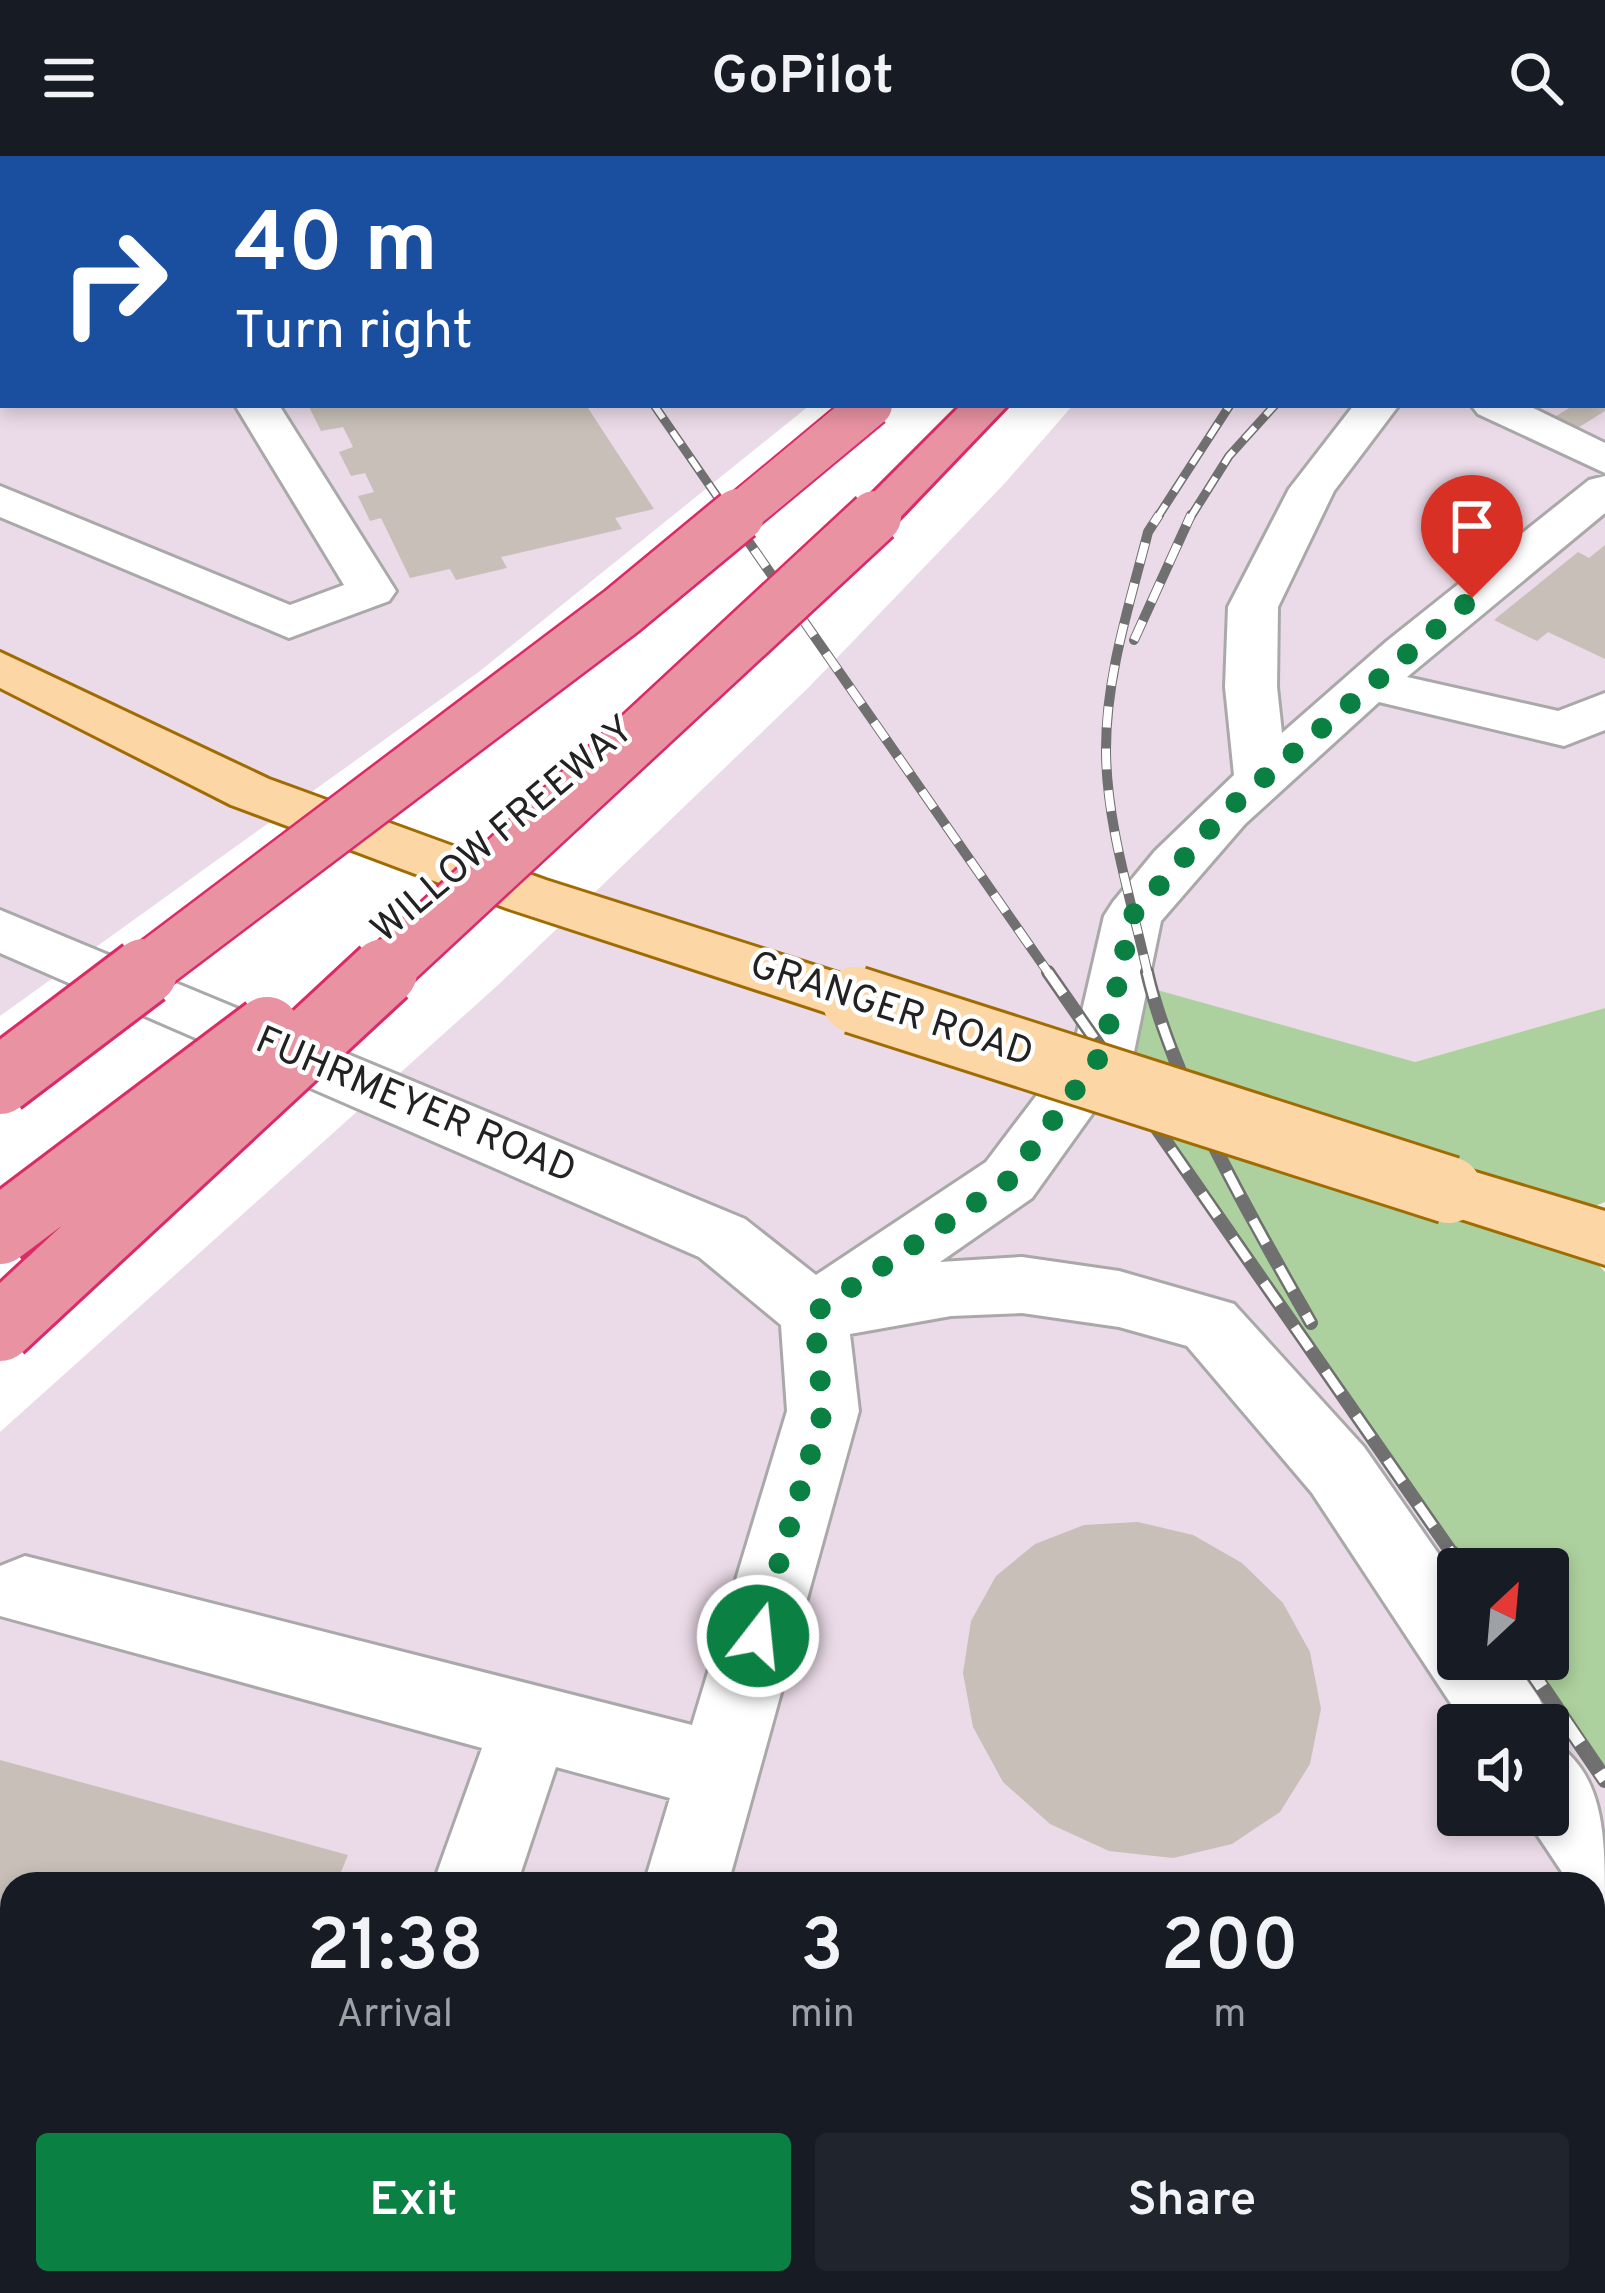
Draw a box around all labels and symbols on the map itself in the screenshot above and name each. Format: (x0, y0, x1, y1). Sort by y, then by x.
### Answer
pin (1421, 475, 1523, 598)
street label: WILLOW FREEWAY (363, 707, 645, 955)
street label: GRANGER ROAD (743, 942, 1039, 1080)
street label: FUHRMEYER ROAD (247, 1017, 583, 1197)
north arrow (1437, 1548, 1569, 1680)
position arrow (695, 1573, 821, 1699)

